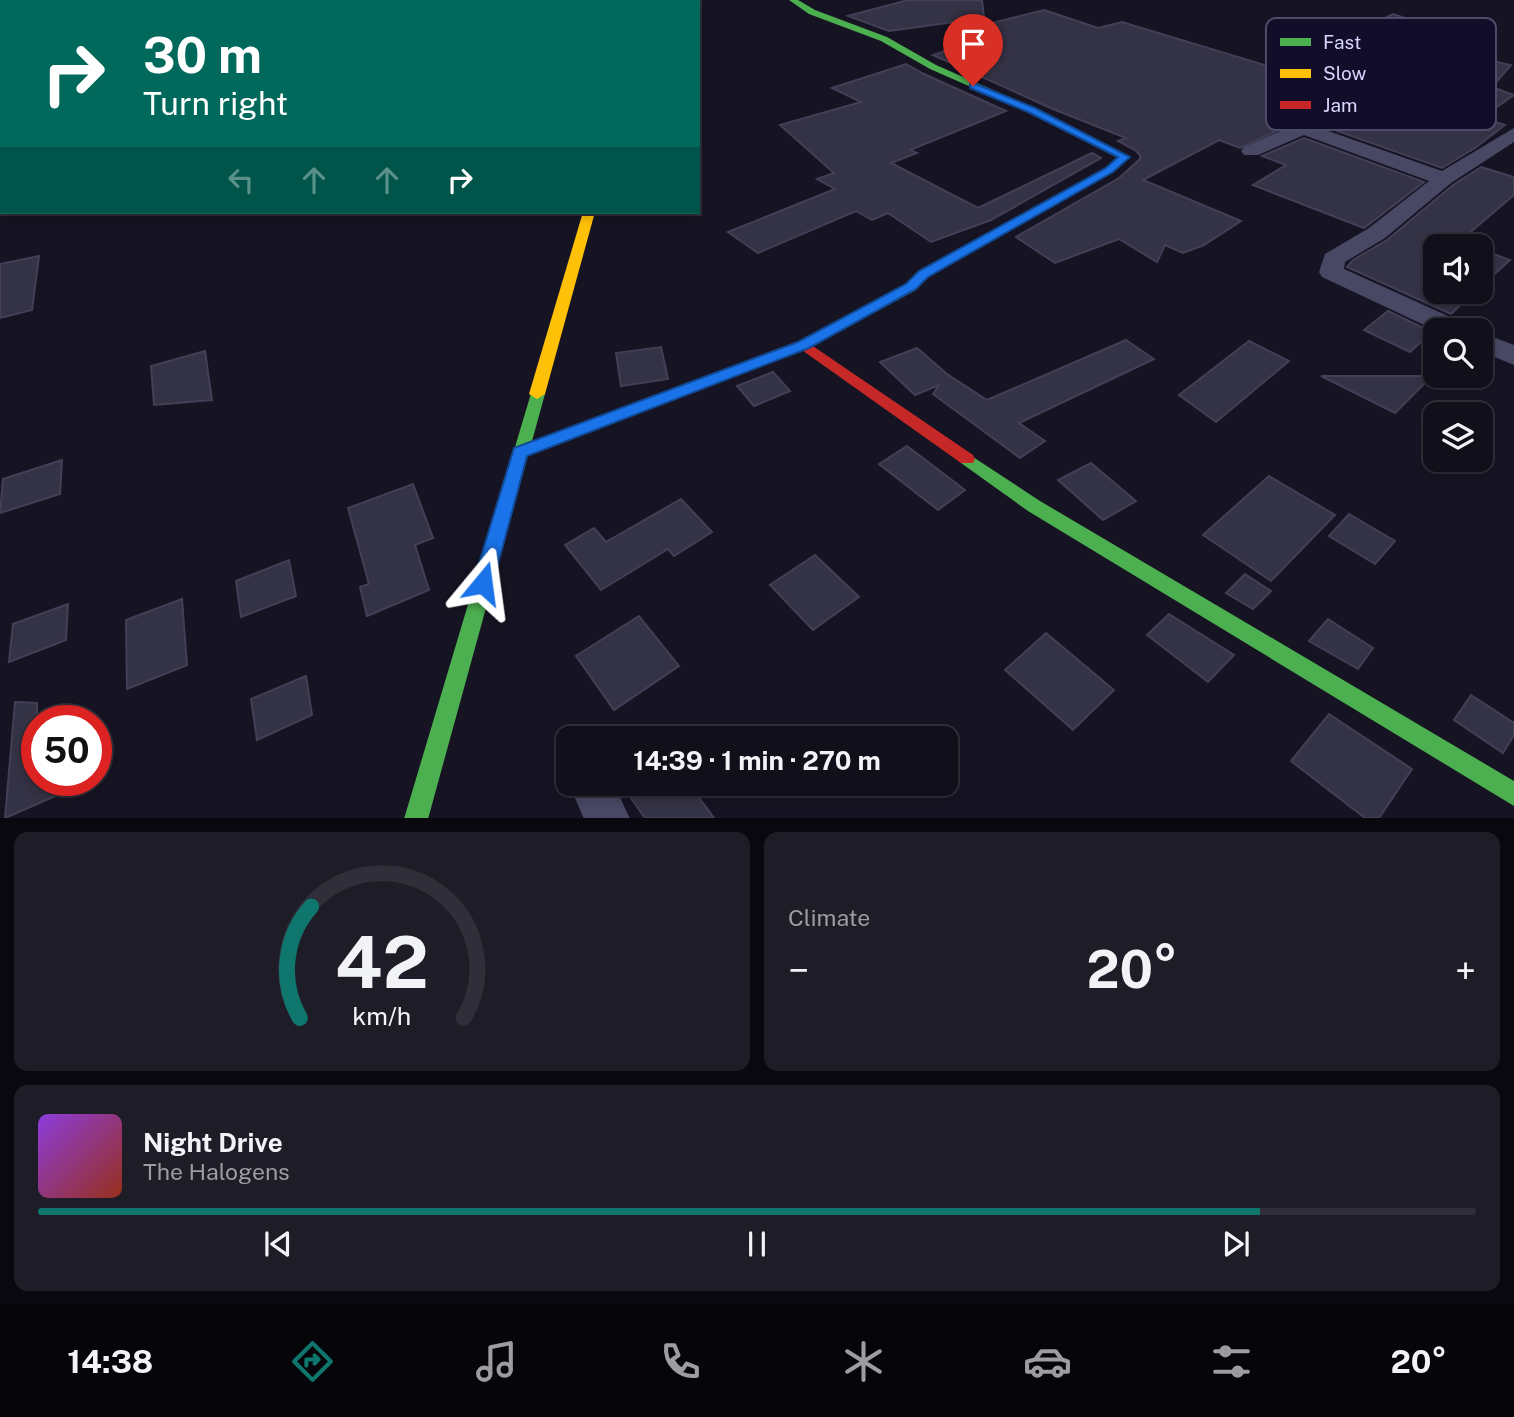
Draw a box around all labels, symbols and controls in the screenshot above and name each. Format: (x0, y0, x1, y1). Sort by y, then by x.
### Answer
pin (943, 14, 1003, 86)
legend (1266, 18, 1496, 130)
icon: arrive (954, 25, 992, 63)
text: 30 m (143, 26, 262, 84)
icon: right (28, 28, 119, 119)
text: Fast (1323, 31, 1361, 53)
text: Slow (1323, 62, 1367, 84)
text: Turn right (143, 85, 288, 122)
text: Jam (1323, 94, 1357, 116)
icon: left (222, 161, 260, 199)
icon: ahead (295, 161, 333, 199)
icon: ahead (368, 161, 406, 199)
icon: right (441, 161, 479, 199)
map controls (1423, 234, 1493, 472)
button: sound (1423, 234, 1493, 304)
button: search (1423, 318, 1493, 388)
button: layers (1423, 402, 1493, 472)
position arrow (446, 546, 520, 620)
speed limit sign: 50 (21, 705, 112, 796)
text: 14:39 · 1 min · 270 m (633, 745, 881, 776)
text: Climate (788, 904, 870, 931)
text: 42 (335, 919, 429, 1004)
text: 20° (1086, 939, 1178, 1000)
text: − (788, 948, 809, 993)
text: + (1455, 948, 1476, 993)
text: km/h (353, 1000, 411, 1030)
text: Night Drive (143, 1127, 283, 1158)
text: The Halogens (143, 1158, 290, 1185)
icon: previous (259, 1225, 297, 1263)
icon: pause (738, 1225, 776, 1263)
icon: next (1217, 1225, 1255, 1263)
icon: directions (288, 1337, 337, 1386)
icon: music (472, 1337, 521, 1386)
icon: phone (656, 1337, 705, 1386)
icon: climate (839, 1337, 888, 1386)
icon: car (1023, 1337, 1072, 1386)
icon: filters (1207, 1337, 1256, 1386)
text: 14:38 (67, 1343, 153, 1380)
text: 20° (1390, 1343, 1447, 1380)

